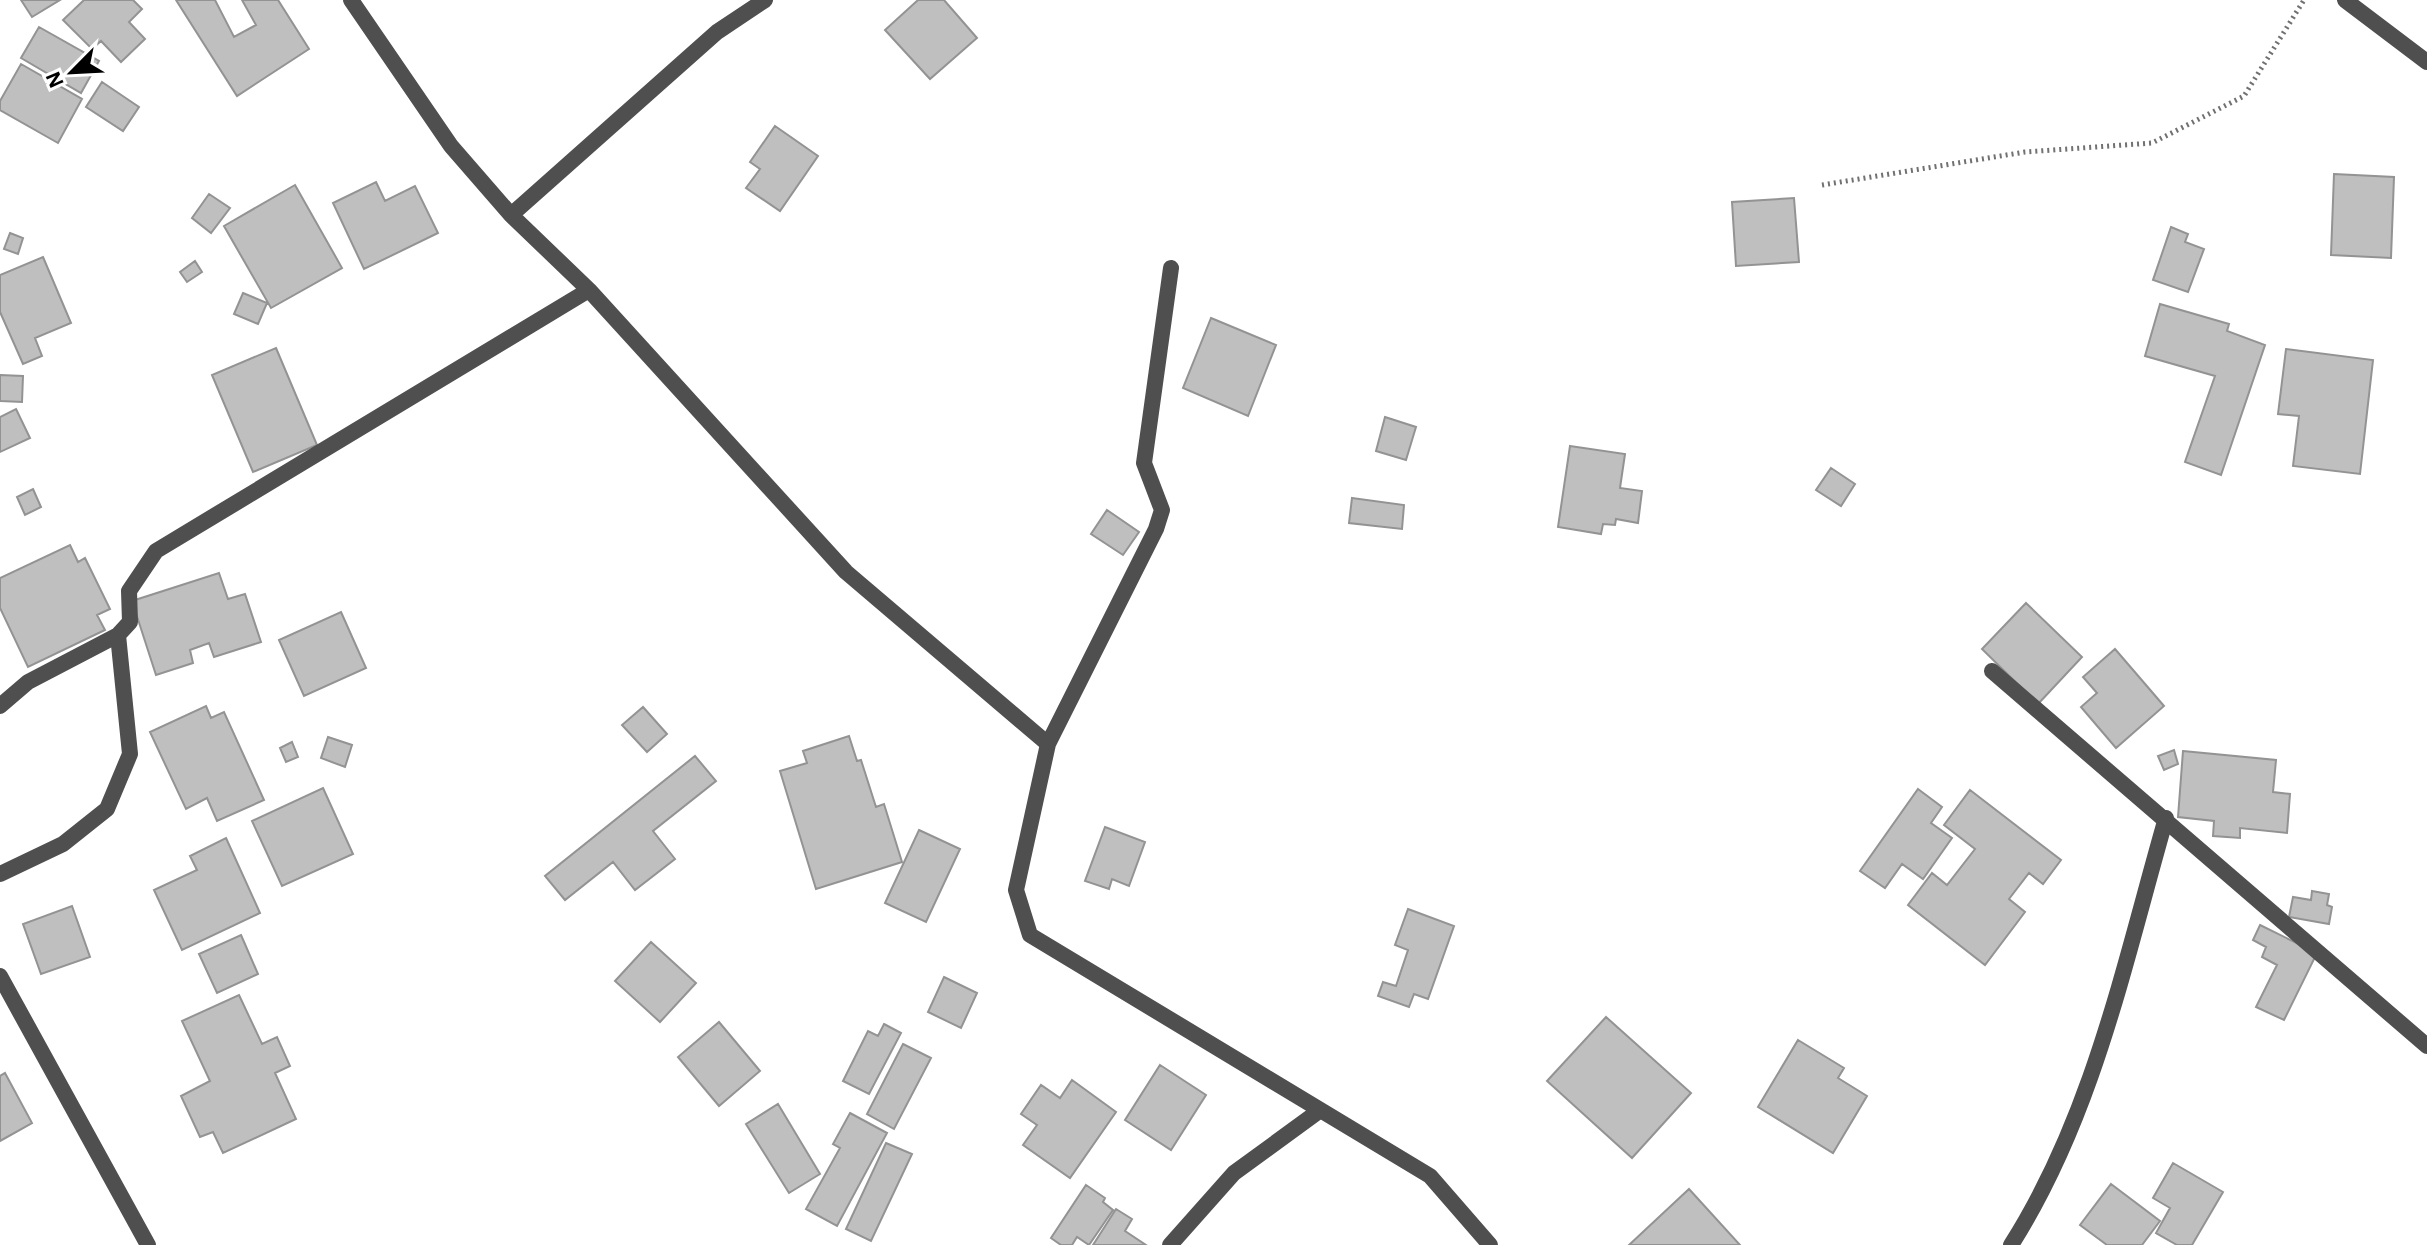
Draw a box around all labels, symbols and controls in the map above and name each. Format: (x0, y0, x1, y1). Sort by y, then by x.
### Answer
north arrow (32, 32, 112, 112)
text: N (41, 68, 68, 91)

